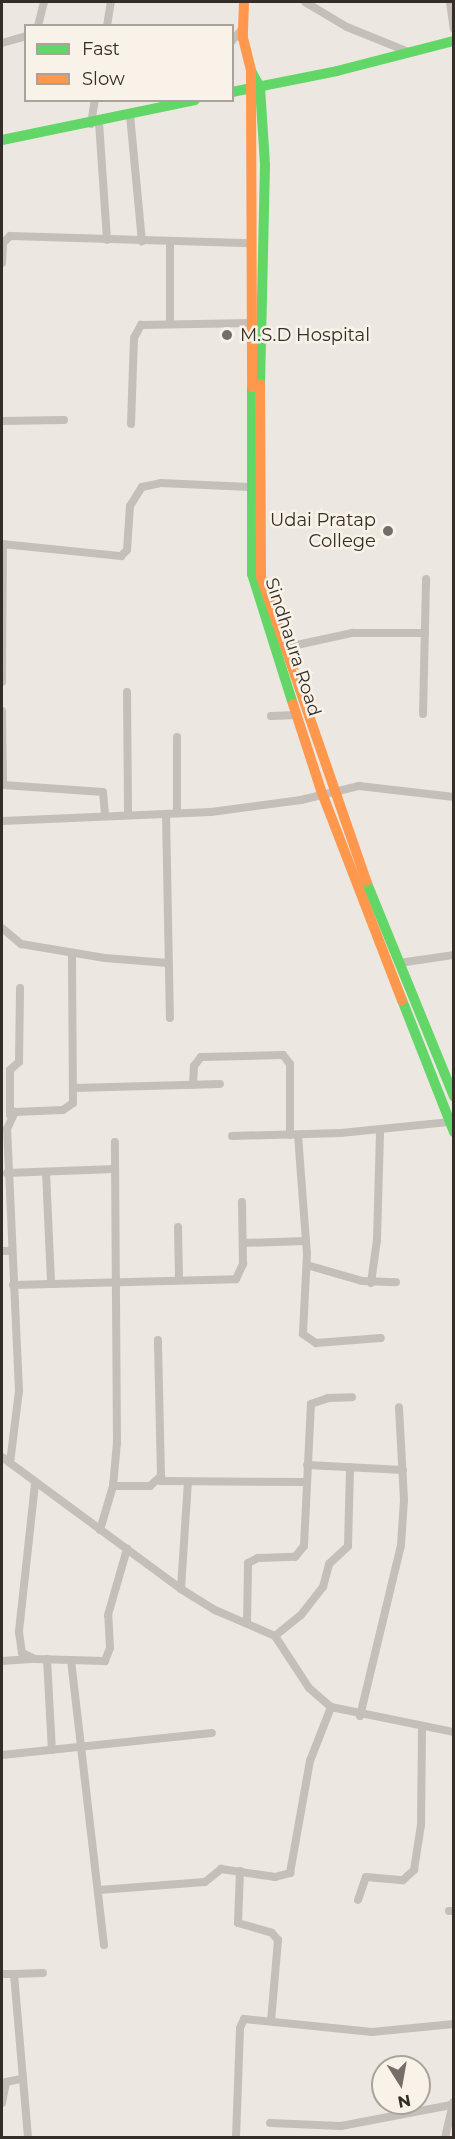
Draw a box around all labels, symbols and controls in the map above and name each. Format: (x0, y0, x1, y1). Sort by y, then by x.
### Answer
legend (24, 24, 234, 102)
text: Fast (82, 38, 120, 60)
text: Slow (82, 68, 125, 90)
place label: M.S.D Hospital (240, 324, 370, 346)
marker: M.S.D Hospital (218, 326, 236, 344)
place label: Udai Pratap College (270, 510, 376, 552)
marker: Udai Pratap College (381, 524, 395, 538)
street label: Sindhaura Road (260, 575, 326, 719)
north arrow (371, 2055, 431, 2115)
text: N (396, 2091, 412, 2112)

